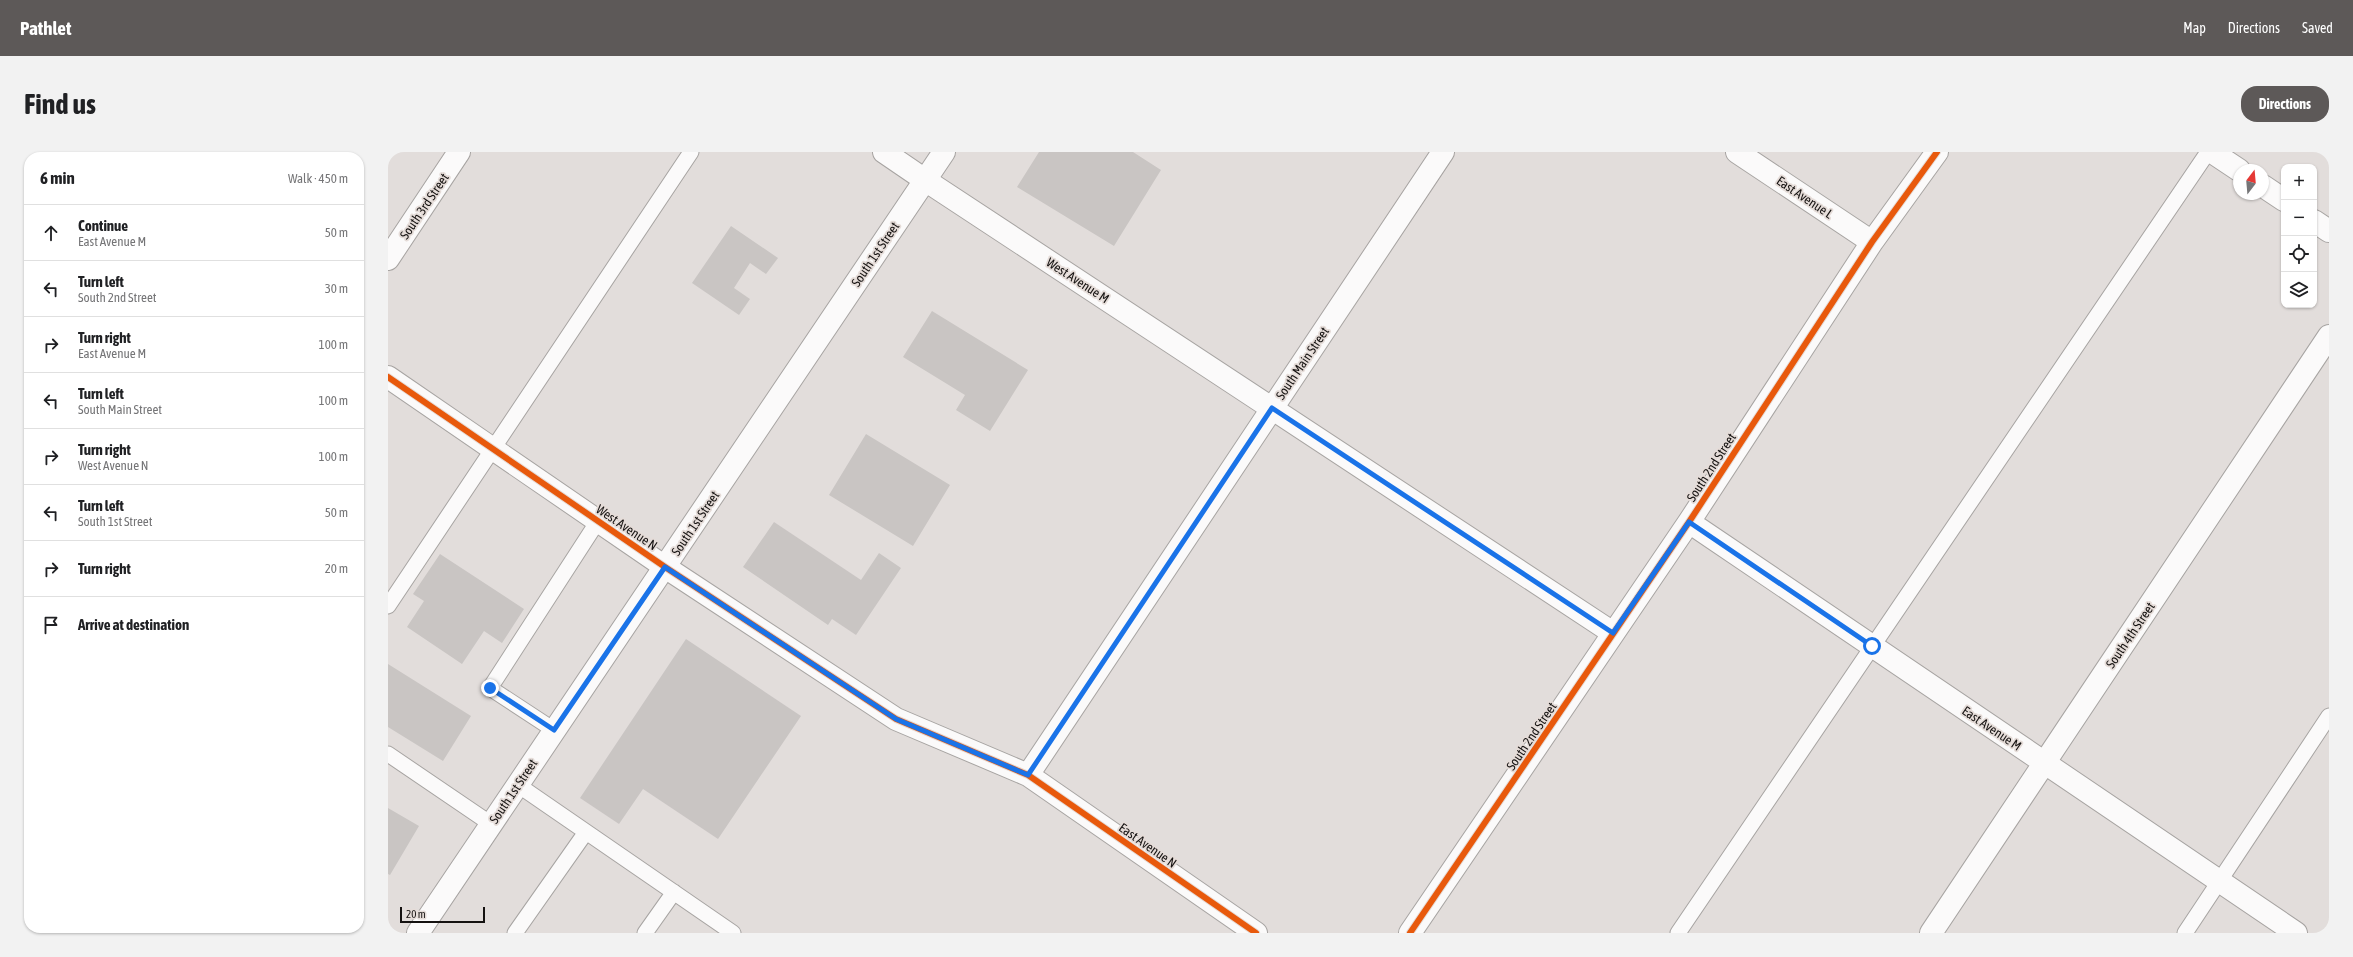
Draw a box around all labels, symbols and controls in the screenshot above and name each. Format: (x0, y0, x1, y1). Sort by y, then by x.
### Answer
text: Pathlet (20, 17, 71, 39)
text: Map (2183, 20, 2206, 36)
text: Directions (2228, 20, 2280, 36)
text: Saved (2302, 20, 2333, 36)
button: Directions (2241, 86, 2329, 122)
text: Find us (24, 88, 96, 120)
north arrow (2233, 164, 2269, 200)
map controls (2281, 164, 2317, 308)
button: + (2281, 164, 2317, 200)
text: 6 min (40, 168, 75, 188)
street label: South 3rd Street (397, 170, 452, 242)
text: Walk · 450 m (288, 171, 348, 186)
street label: East Avenue L (1774, 173, 1836, 222)
button: − (2281, 200, 2317, 236)
text: Continue (78, 217, 128, 234)
street label: South 1st Street (848, 219, 903, 289)
icon: ahead (40, 222, 62, 244)
text: 50 m (325, 225, 348, 240)
text: East Avenue M (78, 234, 146, 249)
button: locate (2281, 236, 2317, 272)
street label: West Avenue M (1044, 255, 1112, 306)
button: layers (2281, 272, 2317, 308)
text: Turn left (78, 273, 124, 290)
icon: left (40, 278, 62, 300)
text: 30 m (325, 281, 348, 296)
text: South 2nd Street (78, 290, 157, 305)
street label: South Main Street (1273, 324, 1332, 402)
text: Turn right (78, 329, 131, 346)
icon: right (40, 334, 62, 356)
text: 100 m (319, 337, 348, 352)
text: East Avenue M (78, 346, 146, 361)
text: Turn left (78, 385, 124, 402)
icon: left (40, 390, 62, 412)
text: 100 m (319, 393, 348, 408)
text: South Main Street (78, 402, 162, 417)
street label: South 2nd Street (1684, 430, 1739, 504)
text: Turn right (78, 441, 131, 458)
icon: right (40, 446, 62, 468)
text: 100 m (319, 449, 348, 464)
text: West Avenue N (78, 458, 149, 473)
street label: South 1st Street (668, 488, 723, 558)
text: Turn left (78, 497, 124, 514)
street label: West Avenue N (593, 501, 660, 553)
icon: left (40, 502, 62, 524)
text: 50 m (325, 505, 348, 520)
text: South 1st Street (78, 514, 152, 529)
icon: right (40, 558, 62, 580)
text: Turn right (78, 560, 131, 577)
text: 20 m (325, 561, 348, 576)
street label: South 4th Street (2103, 599, 2158, 671)
icon: arrive (40, 614, 62, 636)
text: Arrive at destination (78, 616, 189, 633)
route start (1863, 637, 1881, 655)
route end (481, 679, 499, 697)
street label: South 2nd Street (1503, 699, 1560, 773)
street label: East Avenue M (1959, 703, 2024, 754)
street label: South 1st Street (486, 756, 541, 826)
street label: East Avenue N (1116, 820, 1180, 871)
scale bar (400, 905, 485, 924)
text: 20 m (406, 908, 426, 920)

